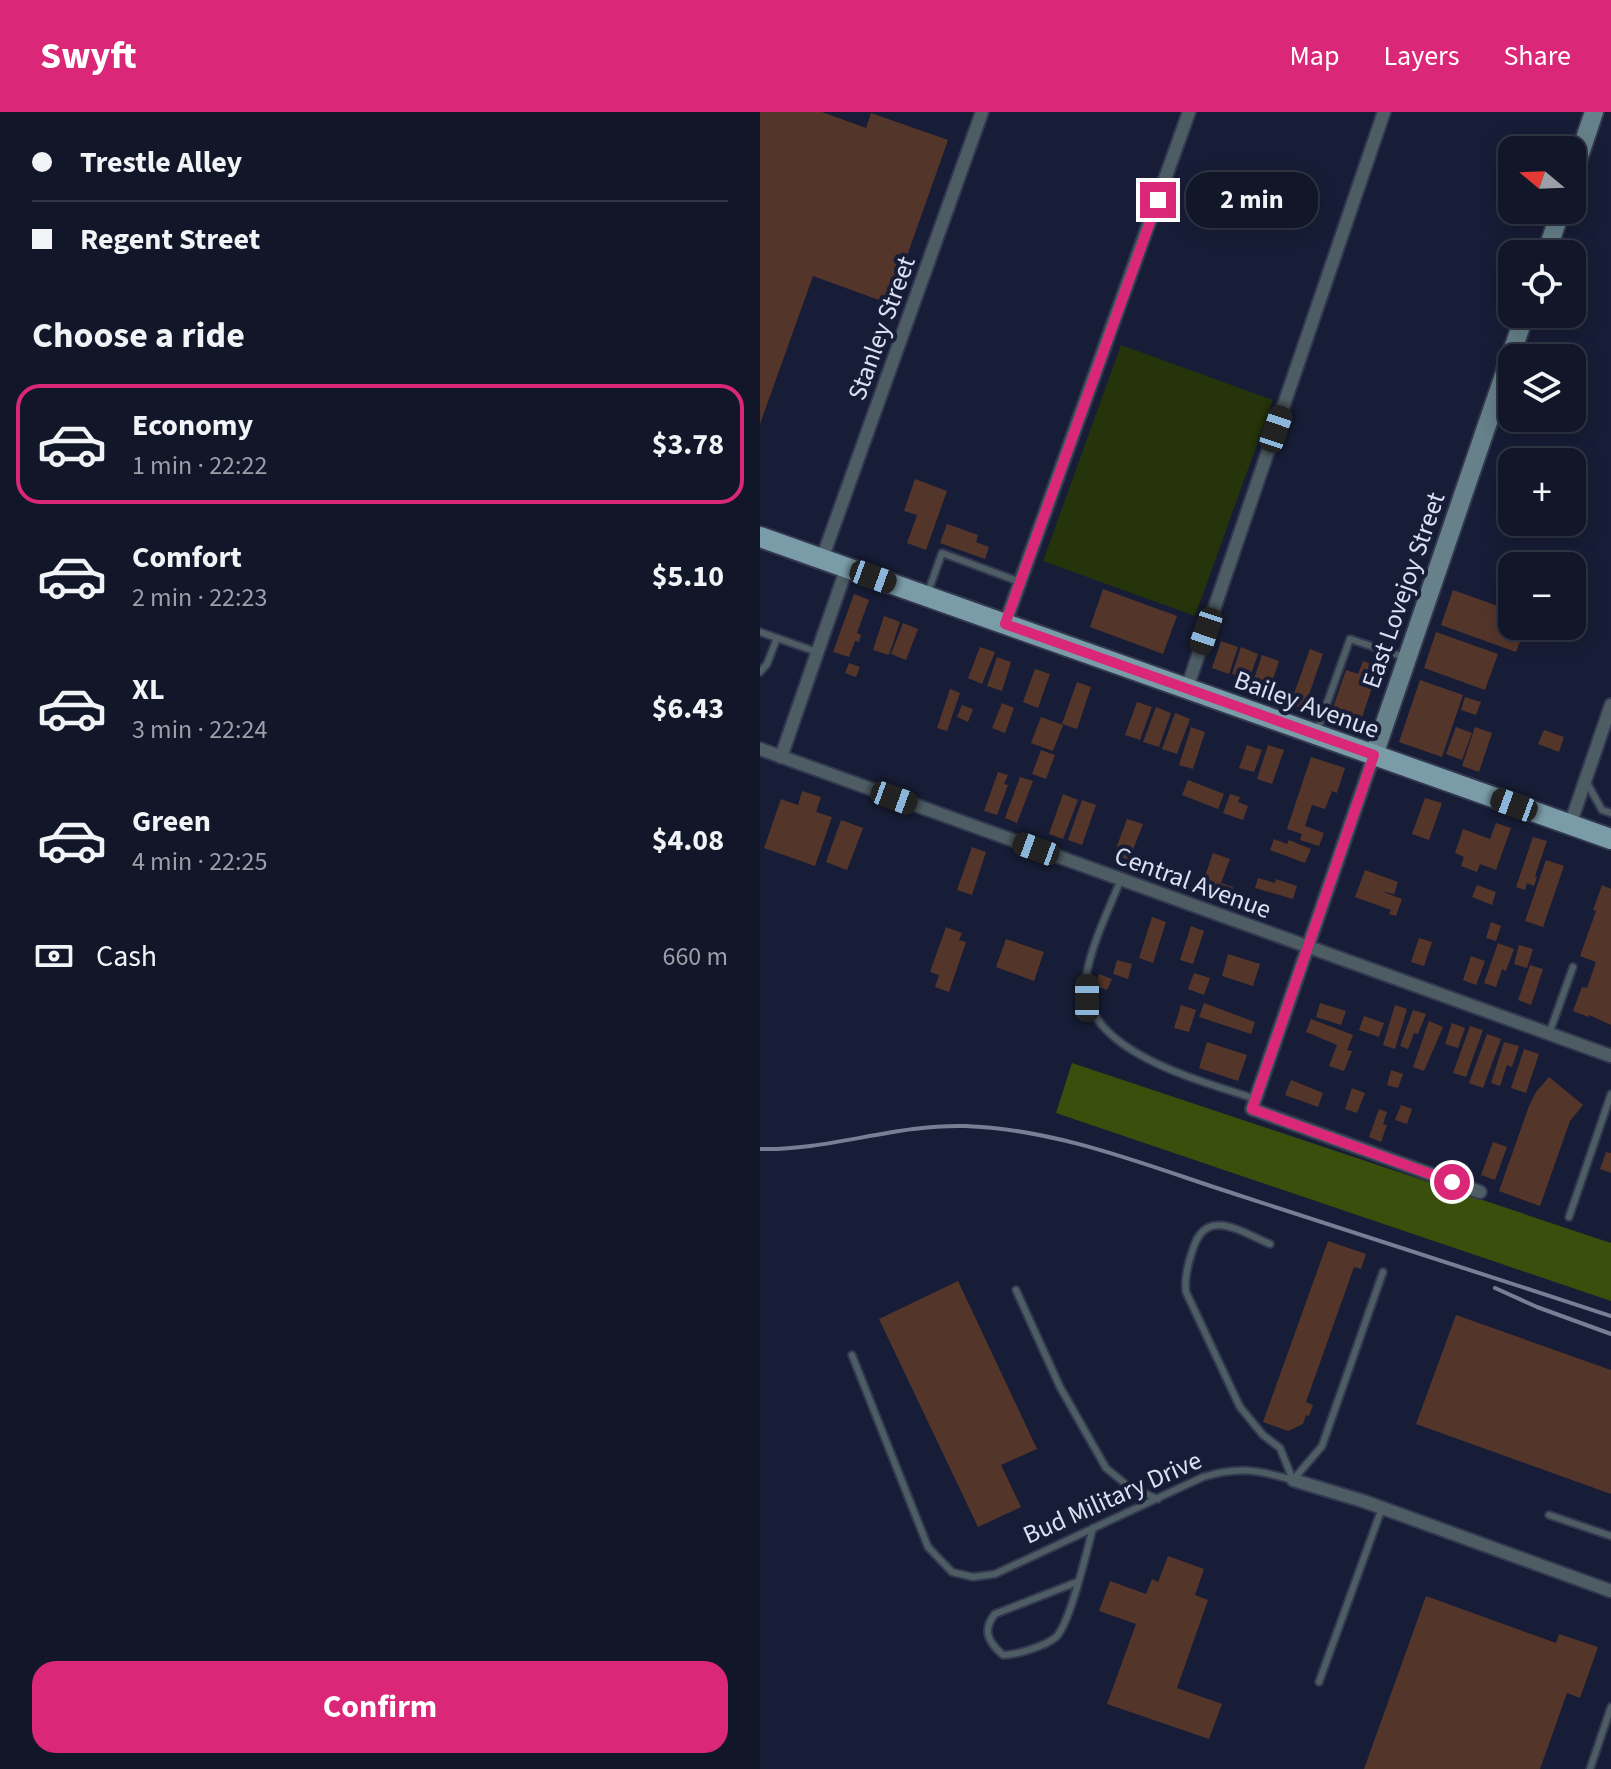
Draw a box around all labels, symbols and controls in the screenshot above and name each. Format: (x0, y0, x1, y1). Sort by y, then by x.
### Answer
text: Swyft (40, 29, 137, 83)
text: Map (1289, 36, 1339, 76)
text: Layers (1383, 36, 1459, 76)
text: Share (1503, 36, 1571, 76)
north arrow (1498, 136, 1586, 224)
map controls (1498, 136, 1586, 640)
text: Trestle Alley (80, 141, 242, 184)
callout: 2 min (1186, 172, 1318, 228)
text: 2 min (1220, 181, 1284, 218)
route end (1140, 182, 1176, 218)
text: Regent Street (80, 218, 260, 261)
button: locate (1498, 240, 1586, 328)
street label: Stanley Street (838, 251, 925, 405)
text: Choose a ride (32, 310, 245, 361)
button: layers (1498, 344, 1586, 432)
car (1257, 402, 1295, 456)
text: Economy (132, 404, 253, 447)
icon: car (36, 408, 108, 480)
text: $3.78 (652, 423, 724, 466)
text: 1 min · 22:22 (132, 447, 267, 484)
button: + (1498, 448, 1586, 536)
street label: East Lovejoy Street (1353, 487, 1454, 693)
text: Comfort (132, 536, 242, 579)
icon: car (36, 540, 108, 612)
button: − (1498, 552, 1586, 640)
text: $5.10 (652, 555, 724, 598)
car (846, 558, 900, 596)
text: 2 min · 22:23 (132, 579, 267, 616)
car (1187, 604, 1225, 658)
street label: Bailey Avenue (1229, 661, 1385, 748)
text: XL (132, 668, 165, 711)
icon: car (36, 672, 108, 744)
text: $6.43 (652, 687, 724, 730)
text: 3 min · 22:24 (132, 711, 267, 748)
car (867, 779, 921, 817)
car (1487, 786, 1541, 824)
text: Green (132, 800, 211, 843)
icon: car (36, 804, 108, 876)
text: $4.08 (652, 819, 724, 862)
car (1009, 830, 1063, 868)
street label: Central Avenue (1109, 837, 1276, 928)
text: 4 min · 22:25 (132, 843, 267, 880)
icon: cash (32, 934, 76, 978)
text: Cash (96, 935, 157, 978)
text: 660 m (662, 938, 728, 975)
car (1075, 974, 1099, 1022)
route start (1434, 1164, 1470, 1200)
street label: Bud Military Drive (1017, 1441, 1207, 1553)
button: Confirm (32, 1661, 728, 1753)

